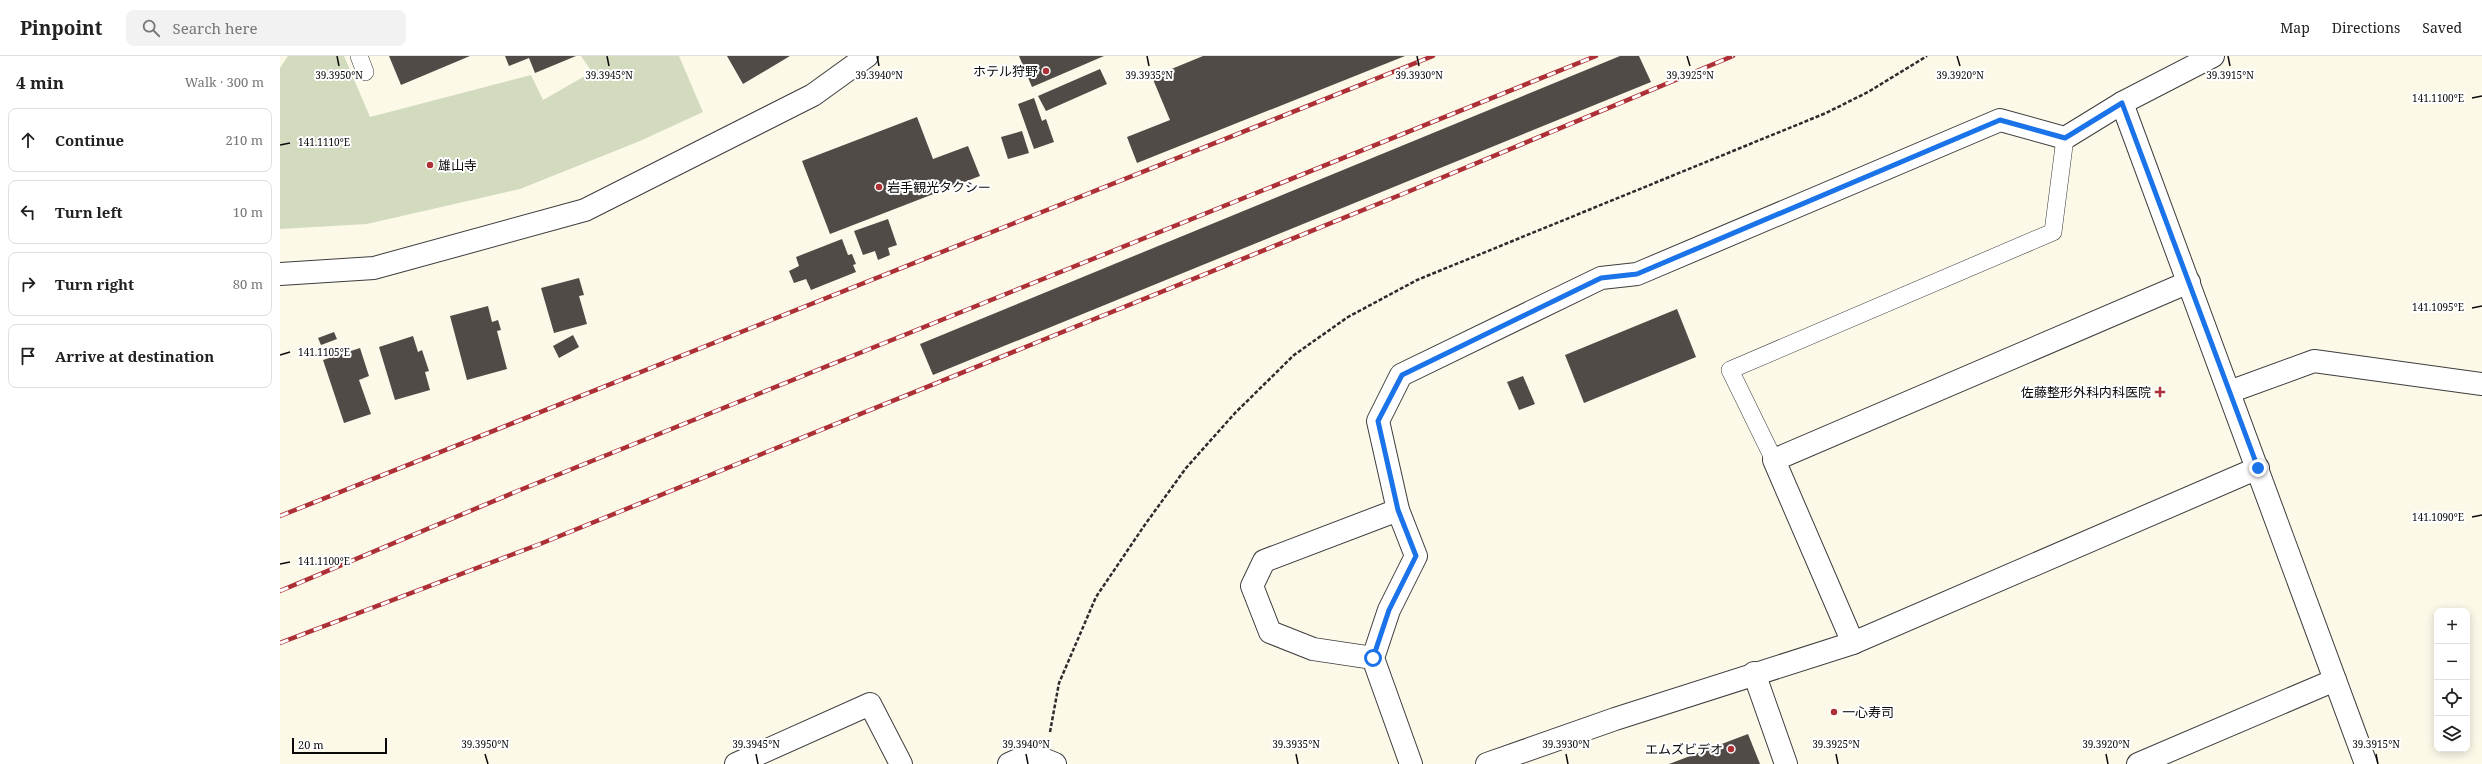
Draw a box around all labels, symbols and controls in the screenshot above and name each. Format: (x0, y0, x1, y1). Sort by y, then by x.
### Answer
search box (126, 10, 406, 46)
text: Pinpoint (20, 15, 102, 41)
icon: search (140, 17, 162, 39)
text: Search here (172, 18, 258, 38)
text: Map (2280, 18, 2310, 37)
text: Directions (2332, 18, 2400, 37)
text: Saved (2422, 18, 2462, 37)
place label: ホテル狩野 (973, 62, 1038, 80)
marker: ホテル狩野 (1041, 66, 1051, 76)
text: 39.3950°N (315, 68, 363, 82)
text: 39.3945°N (585, 68, 633, 82)
text: 39.3940°N (855, 68, 903, 82)
text: 39.3935°N (1125, 68, 1173, 82)
text: 39.3930°N (1395, 68, 1443, 82)
text: 39.3925°N (1666, 68, 1714, 82)
text: 39.3920°N (1936, 68, 1984, 82)
text: 39.3915°N (2206, 68, 2254, 82)
text: 4 min (16, 71, 64, 94)
text: Walk · 300 m (185, 73, 264, 91)
text: 141.1100°E (2412, 91, 2464, 105)
icon: ahead (17, 129, 39, 151)
text: Continue (55, 130, 124, 150)
text: 210 m (226, 131, 263, 149)
text: 141.1110°E (298, 135, 350, 149)
place label: 雄山寺 (438, 156, 477, 174)
marker: 雄山寺 (425, 160, 435, 170)
place label: 岩手観光タクシー (887, 178, 991, 196)
marker: 岩手観光タクシー (874, 182, 884, 192)
icon: left (17, 201, 39, 223)
text: Turn left (55, 202, 123, 222)
text: 10 m (233, 203, 263, 221)
icon: right (17, 273, 39, 295)
text: Turn right (55, 274, 134, 294)
text: 80 m (233, 275, 263, 293)
text: 141.1095°E (2412, 300, 2464, 314)
icon: arrive (17, 345, 39, 367)
text: 141.1105°E (298, 345, 350, 359)
text: Arrive at destination (55, 346, 214, 366)
place label: 佐藤整形外科内科医院 (2021, 383, 2151, 401)
marker: 佐藤整形外科内科医院 (2154, 386, 2166, 398)
route end (2249, 459, 2267, 477)
text: 141.1090°E (2412, 510, 2464, 524)
text: 141.1100°E (298, 554, 350, 568)
map controls (2434, 608, 2470, 752)
button: + (2434, 608, 2470, 644)
button: − (2434, 644, 2470, 680)
route start (1364, 649, 1382, 667)
button: locate (2434, 680, 2470, 716)
place label: 一心寿司 (1842, 703, 1894, 721)
marker: 一心寿司 (1829, 707, 1839, 717)
button: layers (2434, 716, 2470, 752)
scale bar (292, 736, 387, 755)
text: 20 m (298, 737, 324, 752)
text: 39.3950°N (461, 737, 509, 751)
text: 39.3945°N (732, 737, 780, 751)
text: 39.3940°N (1002, 737, 1050, 751)
text: 39.3935°N (1272, 737, 1320, 751)
text: 39.3930°N (1542, 737, 1590, 751)
text: 39.3925°N (1812, 737, 1860, 751)
text: 39.3920°N (2082, 737, 2130, 751)
text: 39.3915°N (2352, 737, 2400, 751)
place label: エムズビデオ (1645, 740, 1723, 758)
marker: エムズビデオ (1726, 744, 1736, 754)

